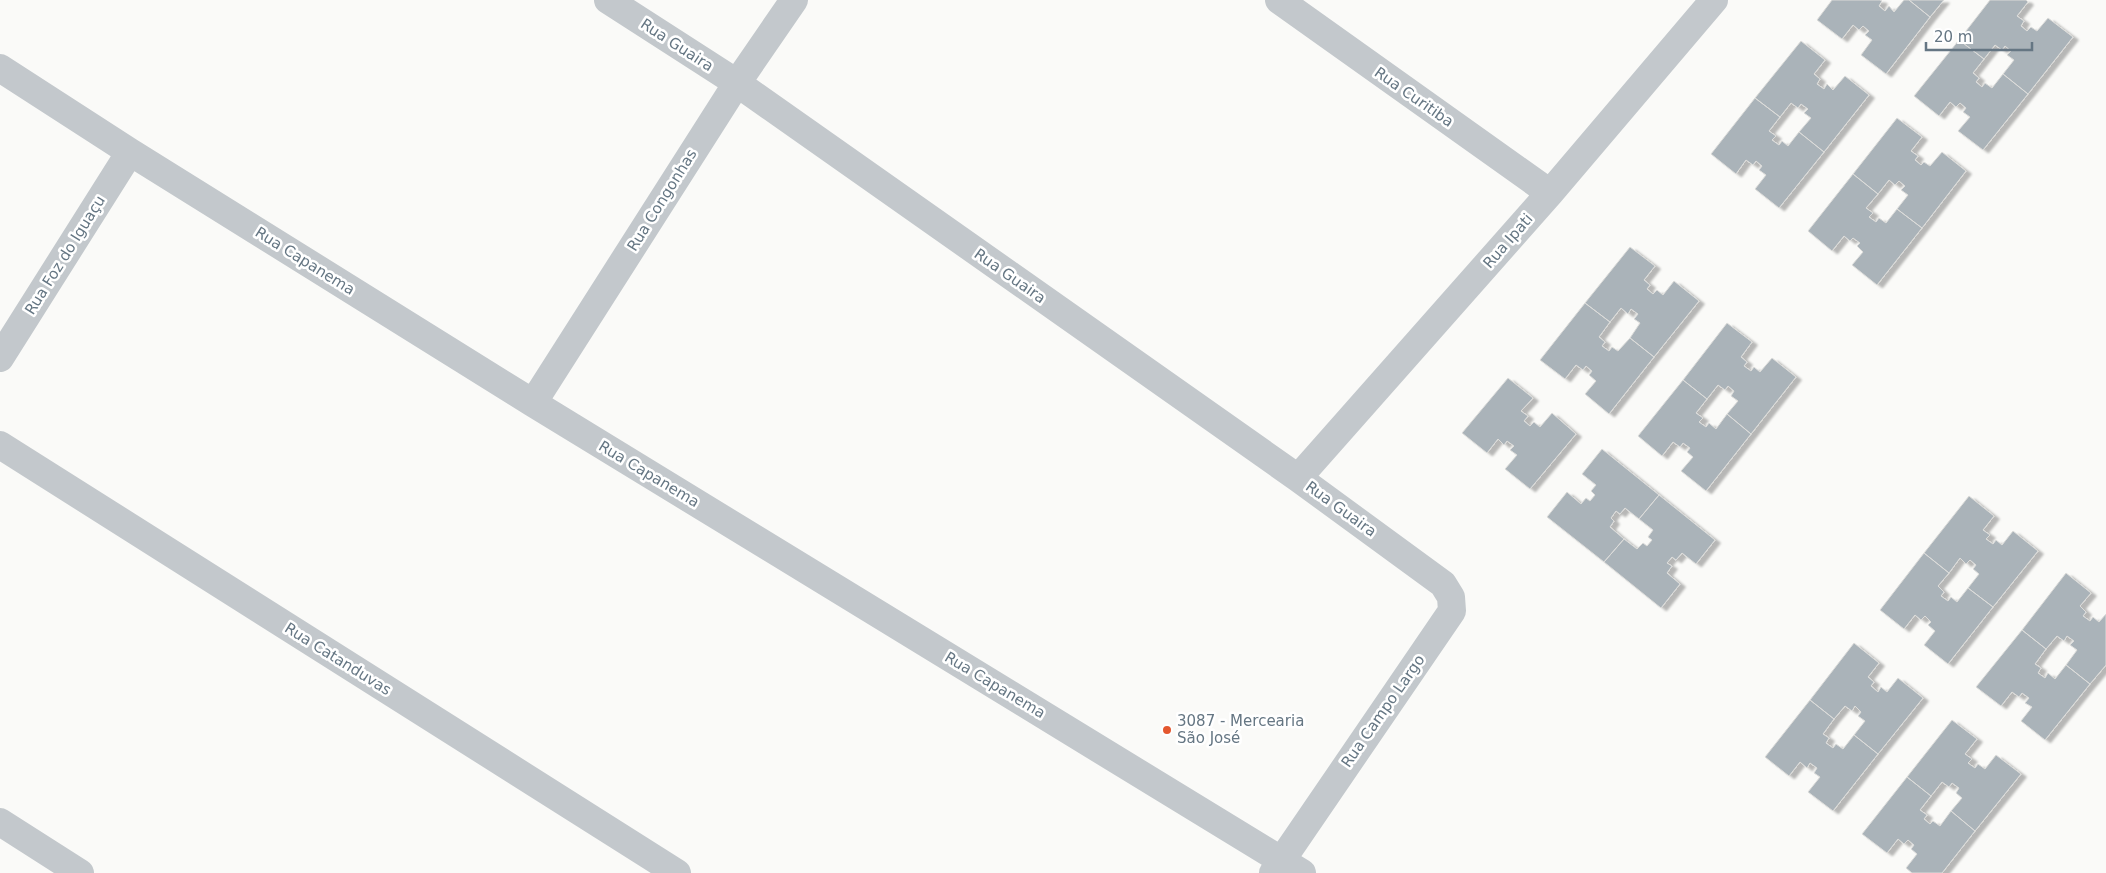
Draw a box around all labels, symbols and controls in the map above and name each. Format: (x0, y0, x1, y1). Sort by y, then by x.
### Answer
street label: Rua Guaira (637, 15, 717, 75)
scale bar (1926, 20, 2032, 52)
text: 20 m (1934, 28, 1972, 46)
street label: Rua Curitiba (1371, 63, 1457, 131)
street label: Rua Congonhas (623, 145, 701, 254)
street label: Rua Foz do Iguaçu (21, 192, 109, 318)
street label: Rua Ipati (1479, 210, 1537, 272)
street label: Rua Capanema (252, 223, 358, 299)
street label: Rua Guaira (971, 245, 1049, 307)
street label: Rua Capanema (595, 437, 703, 511)
street label: Rua Guaira (1302, 477, 1380, 541)
street label: Rua Catanduvas (281, 619, 395, 699)
street label: Rua Capanema (941, 648, 1049, 722)
street label: Rua Campo Largo (1337, 651, 1429, 771)
place label: 3087 - Mercearia São José (1177, 712, 1304, 747)
marker: 3087 - Mercearia São José (1161, 724, 1173, 736)

